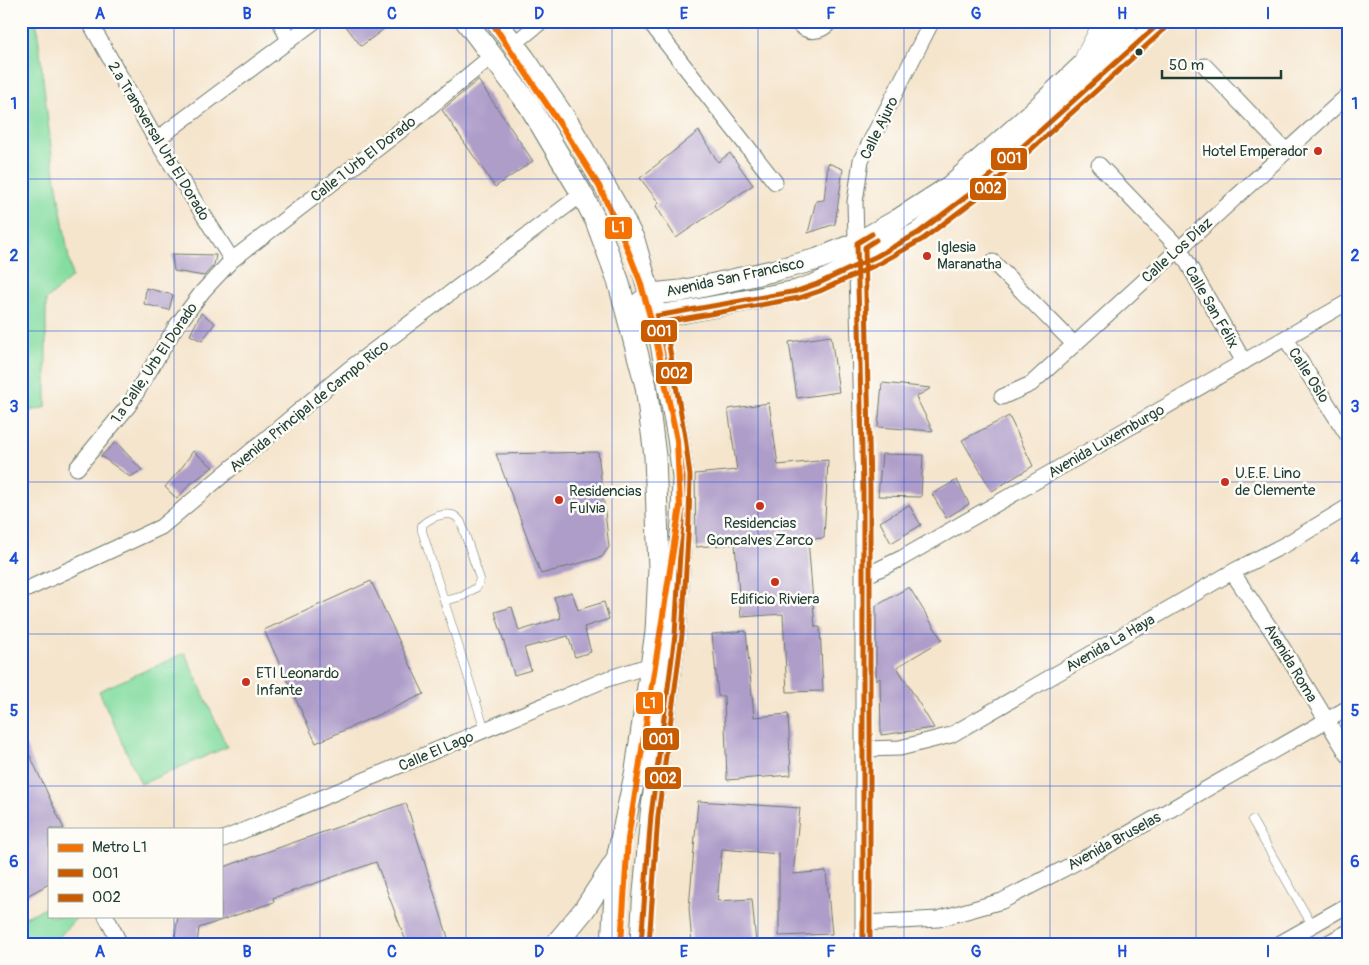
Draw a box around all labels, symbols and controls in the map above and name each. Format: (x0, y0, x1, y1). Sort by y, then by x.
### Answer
text: A (95, 4, 106, 24)
text: B (242, 4, 252, 24)
text: C (387, 4, 397, 24)
text: D (534, 4, 544, 24)
text: E (680, 4, 689, 24)
text: F (826, 4, 836, 24)
text: G (971, 4, 982, 24)
text: H (1117, 4, 1127, 24)
text: I (1266, 4, 1270, 24)
unlabelled marker (1134, 47, 1144, 57)
scale bar (1162, 48, 1280, 80)
text: 50 m (1169, 56, 1204, 75)
street label: 2.ª Transversal Urb El Dorado (104, 58, 214, 224)
text: 1 (11, 94, 17, 114)
street label: Calle Ajuro (856, 94, 903, 163)
text: 1 (1352, 94, 1358, 114)
street label: Calle 1 Urb El Dorado (307, 112, 420, 206)
place label: Hotel Emperador (1202, 142, 1309, 161)
marker: Hotel Emperador (1312, 145, 1324, 157)
line badge: 001 (990, 147, 1028, 171)
text: 001 (997, 150, 1021, 167)
line badge: 002 (969, 177, 1007, 201)
text: 002 (975, 180, 1002, 197)
street label: Calle Los Díaz (1138, 213, 1217, 287)
line badge: L1 (604, 216, 633, 240)
text: L1 (611, 219, 625, 236)
place label: Iglesia Maranatha (937, 238, 1002, 274)
text: 2 (10, 246, 19, 266)
text: 2 (1351, 246, 1360, 266)
marker: Iglesia Maranatha (921, 250, 933, 262)
street label: Avenida San Francisco (664, 254, 806, 301)
street label: Calle San Félix (1180, 263, 1243, 352)
street label: 1.ª Calle, Urb El Dorado (107, 299, 202, 427)
line badge: 001 (640, 319, 678, 343)
text: 001 (647, 323, 671, 340)
street label: Avenida Principal de Campo Rico (226, 336, 393, 477)
street label: Calle Oslo (1284, 344, 1333, 406)
line badge: 002 (655, 361, 693, 385)
text: 002 (661, 365, 688, 382)
text: 3 (10, 397, 19, 417)
text: 3 (1351, 397, 1360, 417)
street label: Avenida Luxemburgo (1045, 400, 1168, 483)
place label: U.E.E. Lino de Clemente (1235, 464, 1316, 500)
marker: U.E.E. Lino de Clemente (1219, 476, 1231, 488)
place label: Residencias Fulvia (569, 482, 642, 518)
marker: Residencias Fulvia (553, 494, 565, 506)
marker: Residencias Goncalves Zarco (754, 500, 766, 512)
place label: Residencias Goncalves Zarco (707, 514, 813, 550)
text: 4 (9, 549, 19, 569)
text: 4 (1350, 549, 1360, 569)
marker: Edificio Riviera (769, 576, 781, 588)
place label: Edificio Riviera (730, 590, 820, 609)
street label: Avenida La Haya (1062, 610, 1158, 677)
street label: Avenida Roma (1260, 621, 1321, 706)
place label: ETI Leonardo Infante (256, 664, 339, 700)
marker: ETI Leonardo Infante (240, 676, 252, 688)
line badge: L1 (635, 691, 664, 715)
text: L1 (642, 695, 656, 712)
text: 5 (10, 701, 19, 721)
text: 5 (1351, 701, 1360, 721)
street label: Calle El Lago (396, 727, 477, 776)
line badge: 001 (642, 727, 680, 751)
text: 001 (649, 731, 673, 748)
line badge: 002 (644, 766, 682, 790)
text: 002 (650, 770, 677, 787)
street label: Avenida Bruselas (1064, 808, 1165, 875)
legend (48, 828, 222, 918)
text: Metro L1 (92, 838, 147, 857)
text: 6 (9, 852, 19, 872)
text: 6 (1350, 852, 1360, 872)
text: 001 (92, 864, 118, 883)
text: 002 (92, 888, 121, 907)
text: A (95, 942, 106, 962)
text: B (242, 942, 252, 962)
text: C (387, 942, 397, 962)
text: D (534, 942, 544, 962)
text: E (680, 942, 689, 962)
text: F (826, 942, 836, 962)
text: G (971, 942, 982, 962)
text: H (1117, 942, 1127, 962)
text: I (1266, 942, 1270, 962)

